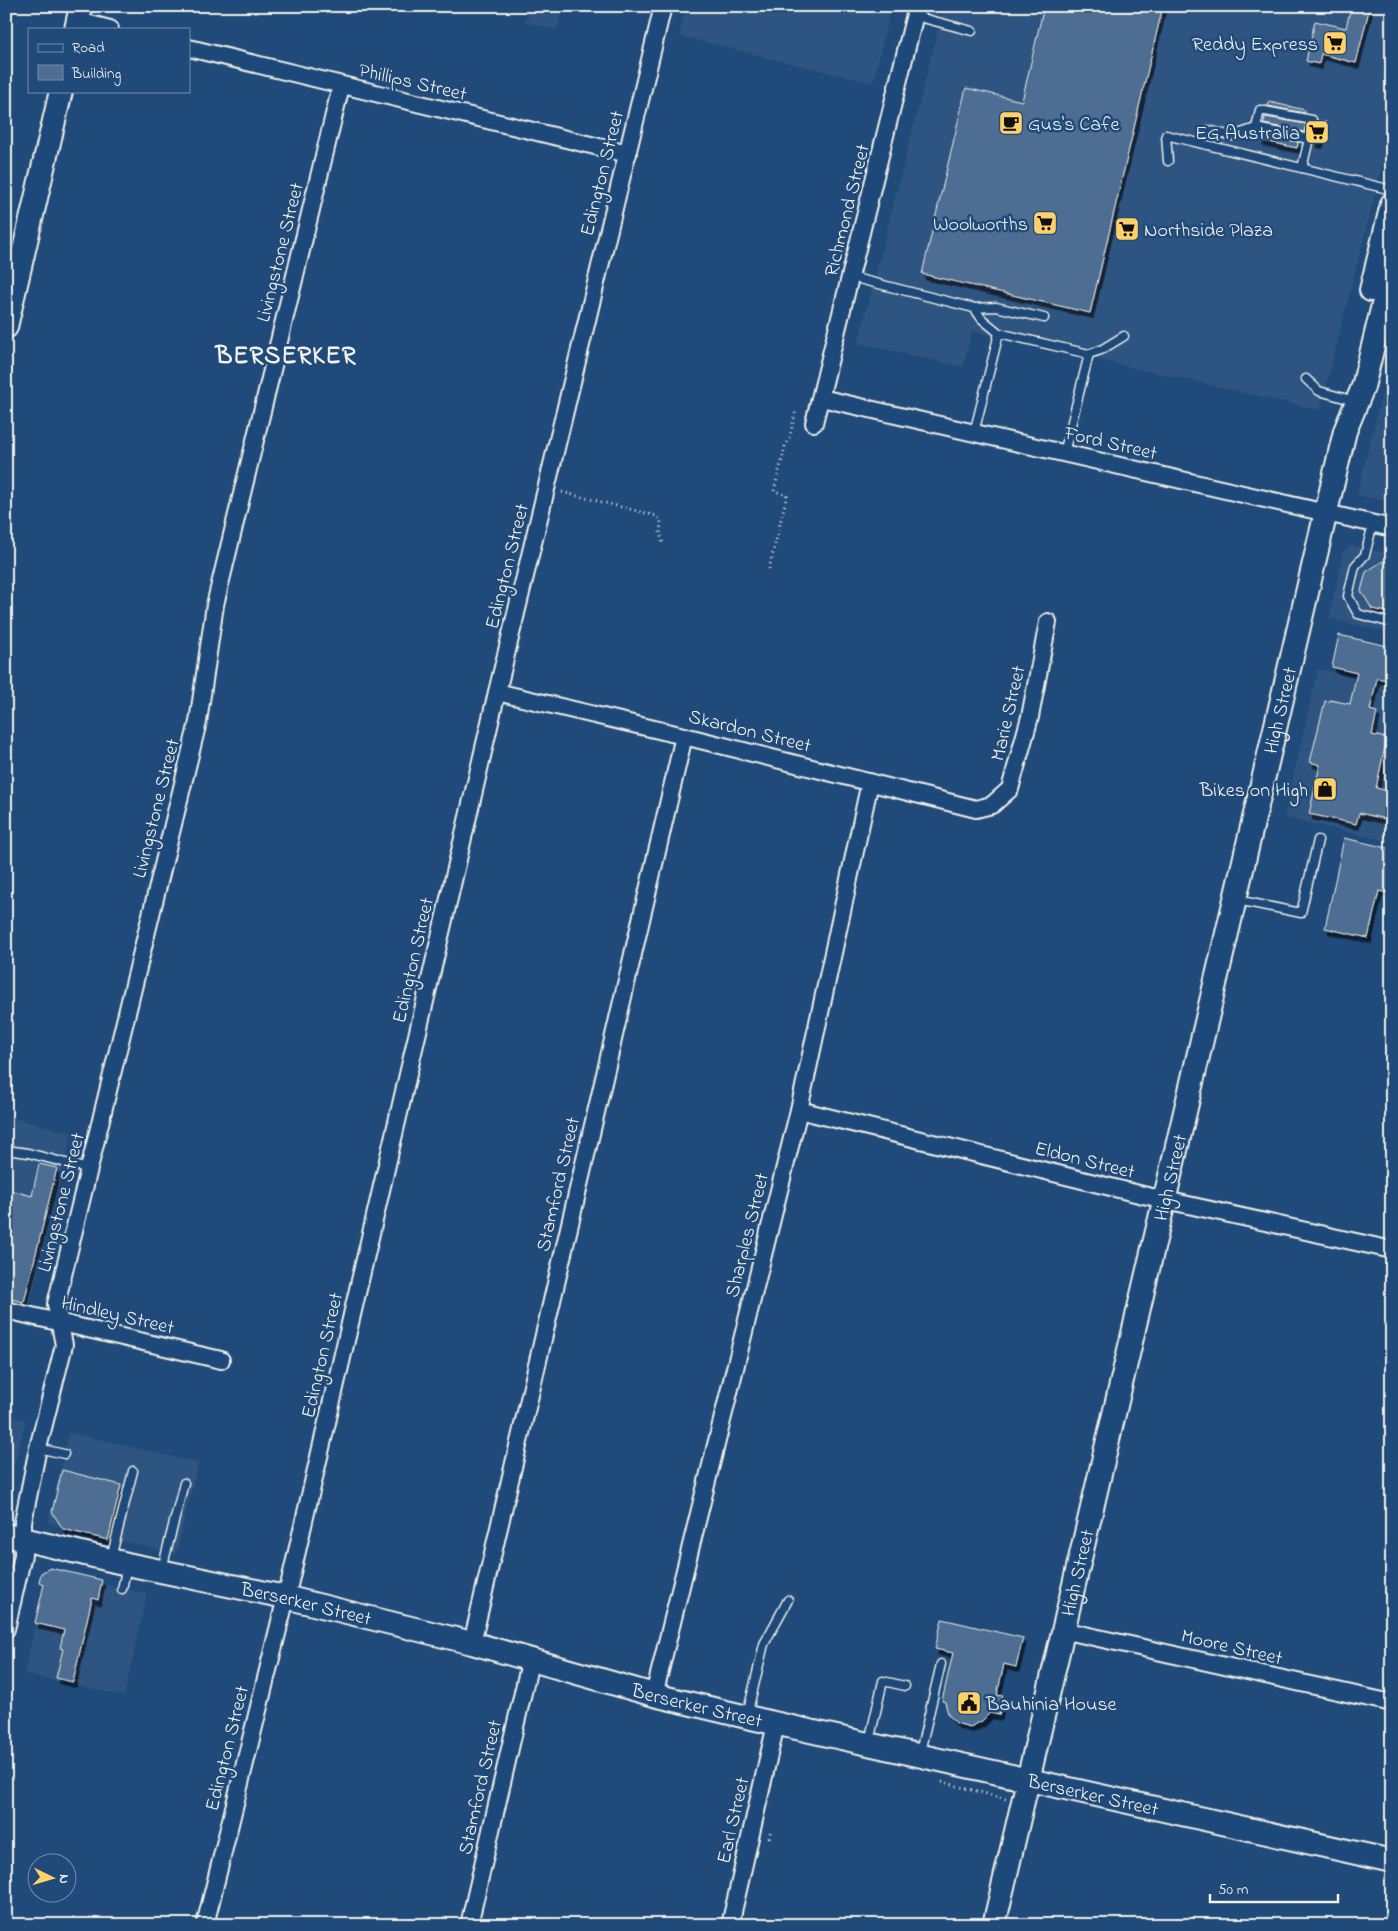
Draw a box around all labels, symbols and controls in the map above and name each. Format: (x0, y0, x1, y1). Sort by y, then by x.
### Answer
legend (28, 28, 190, 92)
supermarket icon: Reddy Express (1322, 30, 1348, 56)
place label: Reddy Express (1192, 31, 1318, 60)
text: Road (72, 37, 105, 59)
street label: Phillips Street (355, 57, 470, 110)
text: Building (71, 63, 121, 86)
street label: Edington Street (574, 108, 634, 240)
cafe icon: Gus's Cafe (998, 110, 1024, 136)
place label: Gus's Cafe (1028, 111, 1119, 140)
supermarket icon: EG Australia (1304, 119, 1330, 145)
place label: EG Australia (1195, 120, 1300, 149)
street label: Richmond Street (818, 141, 879, 280)
street label: Livingstone Street (250, 180, 314, 326)
supermarket icon: Woolworths (1032, 210, 1058, 236)
place label: Woolworths (933, 211, 1028, 240)
supermarket icon: Northside Plaza (1114, 216, 1140, 242)
place label: Northside Plaza (1144, 217, 1273, 246)
district label: BERSERKER (215, 339, 357, 375)
street label: Ford Street (1060, 419, 1160, 469)
street label: Edington Street (479, 501, 539, 633)
street label: Marie Street (984, 663, 1035, 764)
street label: High Street (1258, 664, 1306, 757)
street label: Skardon Street (685, 703, 814, 762)
street label: Livingstone Street (126, 736, 190, 882)
shop icon: Bikes on High (1312, 776, 1338, 802)
place label: Bikes on High (1199, 777, 1308, 807)
street label: Edington Street (386, 895, 444, 1027)
street label: Stamford Street (530, 1114, 589, 1255)
street label: Livingstone Street (31, 1130, 95, 1276)
street label: High Street (1148, 1131, 1196, 1224)
street label: Eldon Street (1031, 1135, 1138, 1188)
street label: Sharples Street (719, 1170, 778, 1301)
street label: Hindley Street (58, 1289, 177, 1344)
street label: Edington Street (295, 1290, 353, 1422)
street label: High Street (1055, 1527, 1104, 1620)
street label: Berserker Street (237, 1576, 374, 1635)
street label: Moore Street (1178, 1623, 1285, 1674)
street label: Berserker Street (627, 1677, 765, 1737)
street label: Edington Street (199, 1683, 259, 1815)
public building icon: Bauhinia House (956, 1690, 982, 1716)
place label: Bauhinia House (985, 1691, 1117, 1720)
street label: Stamford Street (452, 1717, 511, 1858)
street label: Berserker Street (1023, 1768, 1161, 1825)
street label: Earl Street (710, 1774, 759, 1867)
north arrow (28, 1854, 78, 1904)
scale bar (1210, 1871, 1338, 1903)
text: N (53, 1873, 74, 1885)
text: 50 m (1218, 1879, 1249, 1901)

